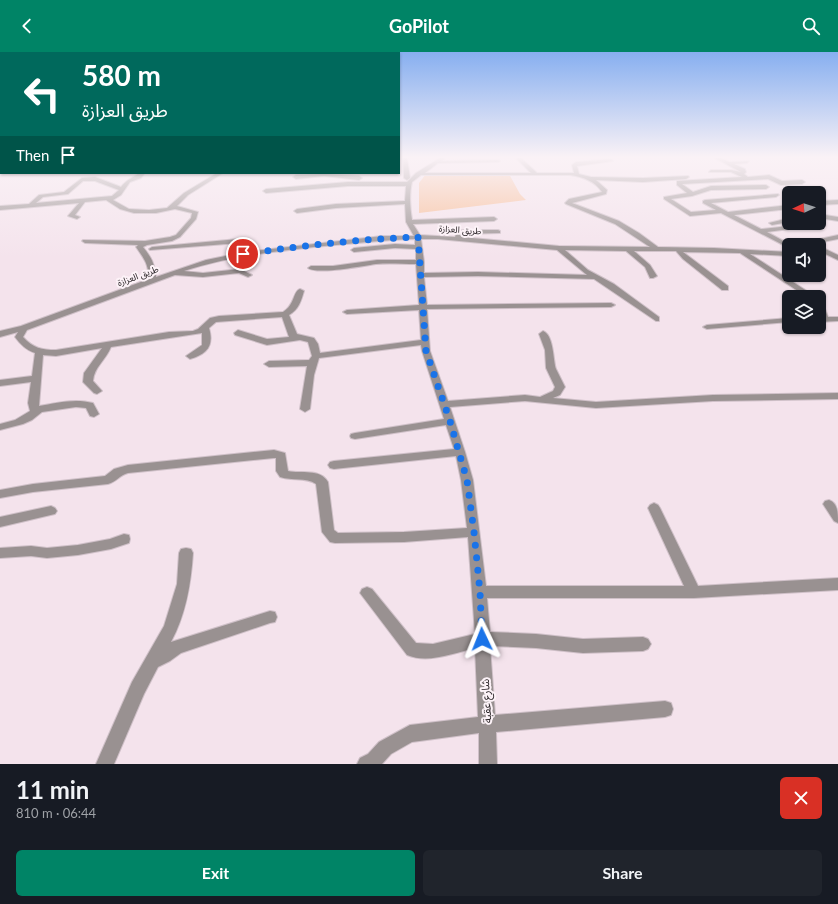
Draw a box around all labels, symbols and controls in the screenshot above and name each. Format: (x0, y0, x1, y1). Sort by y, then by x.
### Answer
icon: back (16, 15, 38, 37)
text: GoPilot (389, 15, 449, 37)
icon: search (800, 15, 822, 37)
text: 580 m (82, 58, 161, 92)
icon: left (16, 68, 68, 120)
text: طريق العزازة (82, 99, 168, 121)
icon: arrive (57, 144, 79, 166)
text: Then (16, 146, 49, 164)
north arrow (782, 186, 826, 230)
map controls (782, 186, 826, 334)
street label: طريق العزازة (438, 223, 482, 237)
pin (226, 237, 260, 271)
button: sound (782, 238, 826, 282)
icon: arrive (232, 243, 254, 265)
street label: طريق العزازة (116, 263, 160, 289)
button: layers (782, 290, 826, 334)
position arrow (461, 618, 503, 660)
street label: شارع عقبة (478, 678, 495, 724)
text: 11 min (16, 775, 89, 804)
button: close (780, 777, 822, 819)
text: 810 m · 06:44 (16, 805, 96, 821)
button: Exit (16, 850, 415, 896)
button: Share (423, 850, 822, 896)

